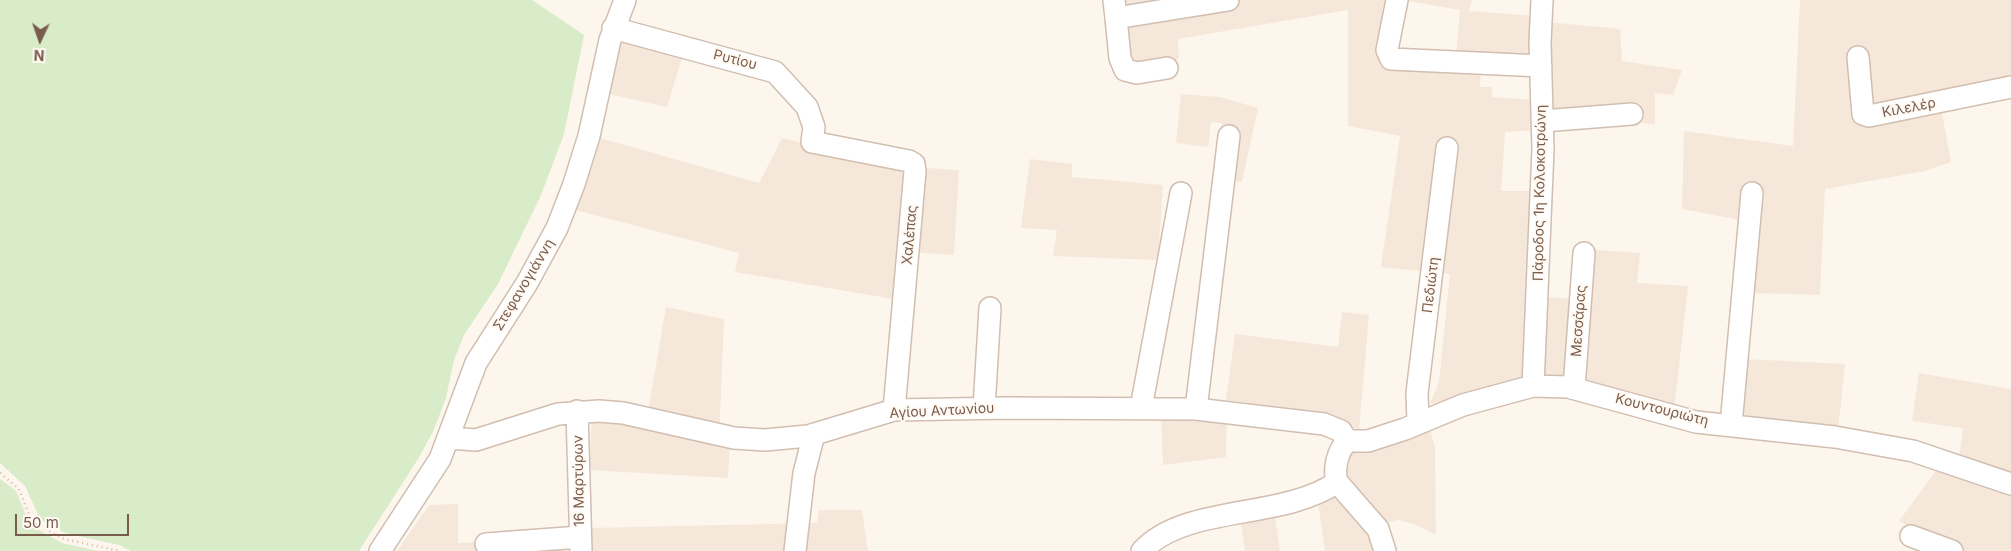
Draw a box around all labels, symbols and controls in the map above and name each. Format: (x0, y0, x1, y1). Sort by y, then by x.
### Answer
north arrow (15, 15, 65, 65)
street label: Ρυτίου (711, 46, 759, 74)
text: N (33, 47, 45, 64)
street label: Κιλελέρ (1881, 95, 1937, 121)
street label: Πάροδος 1η Κολοκοτρώνη (1530, 105, 1550, 281)
street label: Χαλέπας (899, 204, 921, 266)
street label: Στεφανογιάννη (490, 236, 558, 334)
street label: Πεδιώτη (1419, 256, 1443, 314)
street label: Μεσσάρας (1568, 284, 1590, 358)
street label: Κουντουριώτη (1614, 390, 1710, 430)
street label: Αγίου Αντωνίου (889, 400, 995, 422)
street label: 16 Μαρτύρων (570, 435, 588, 527)
scale bar (18, 504, 131, 536)
text: 50 m (23, 513, 59, 532)

